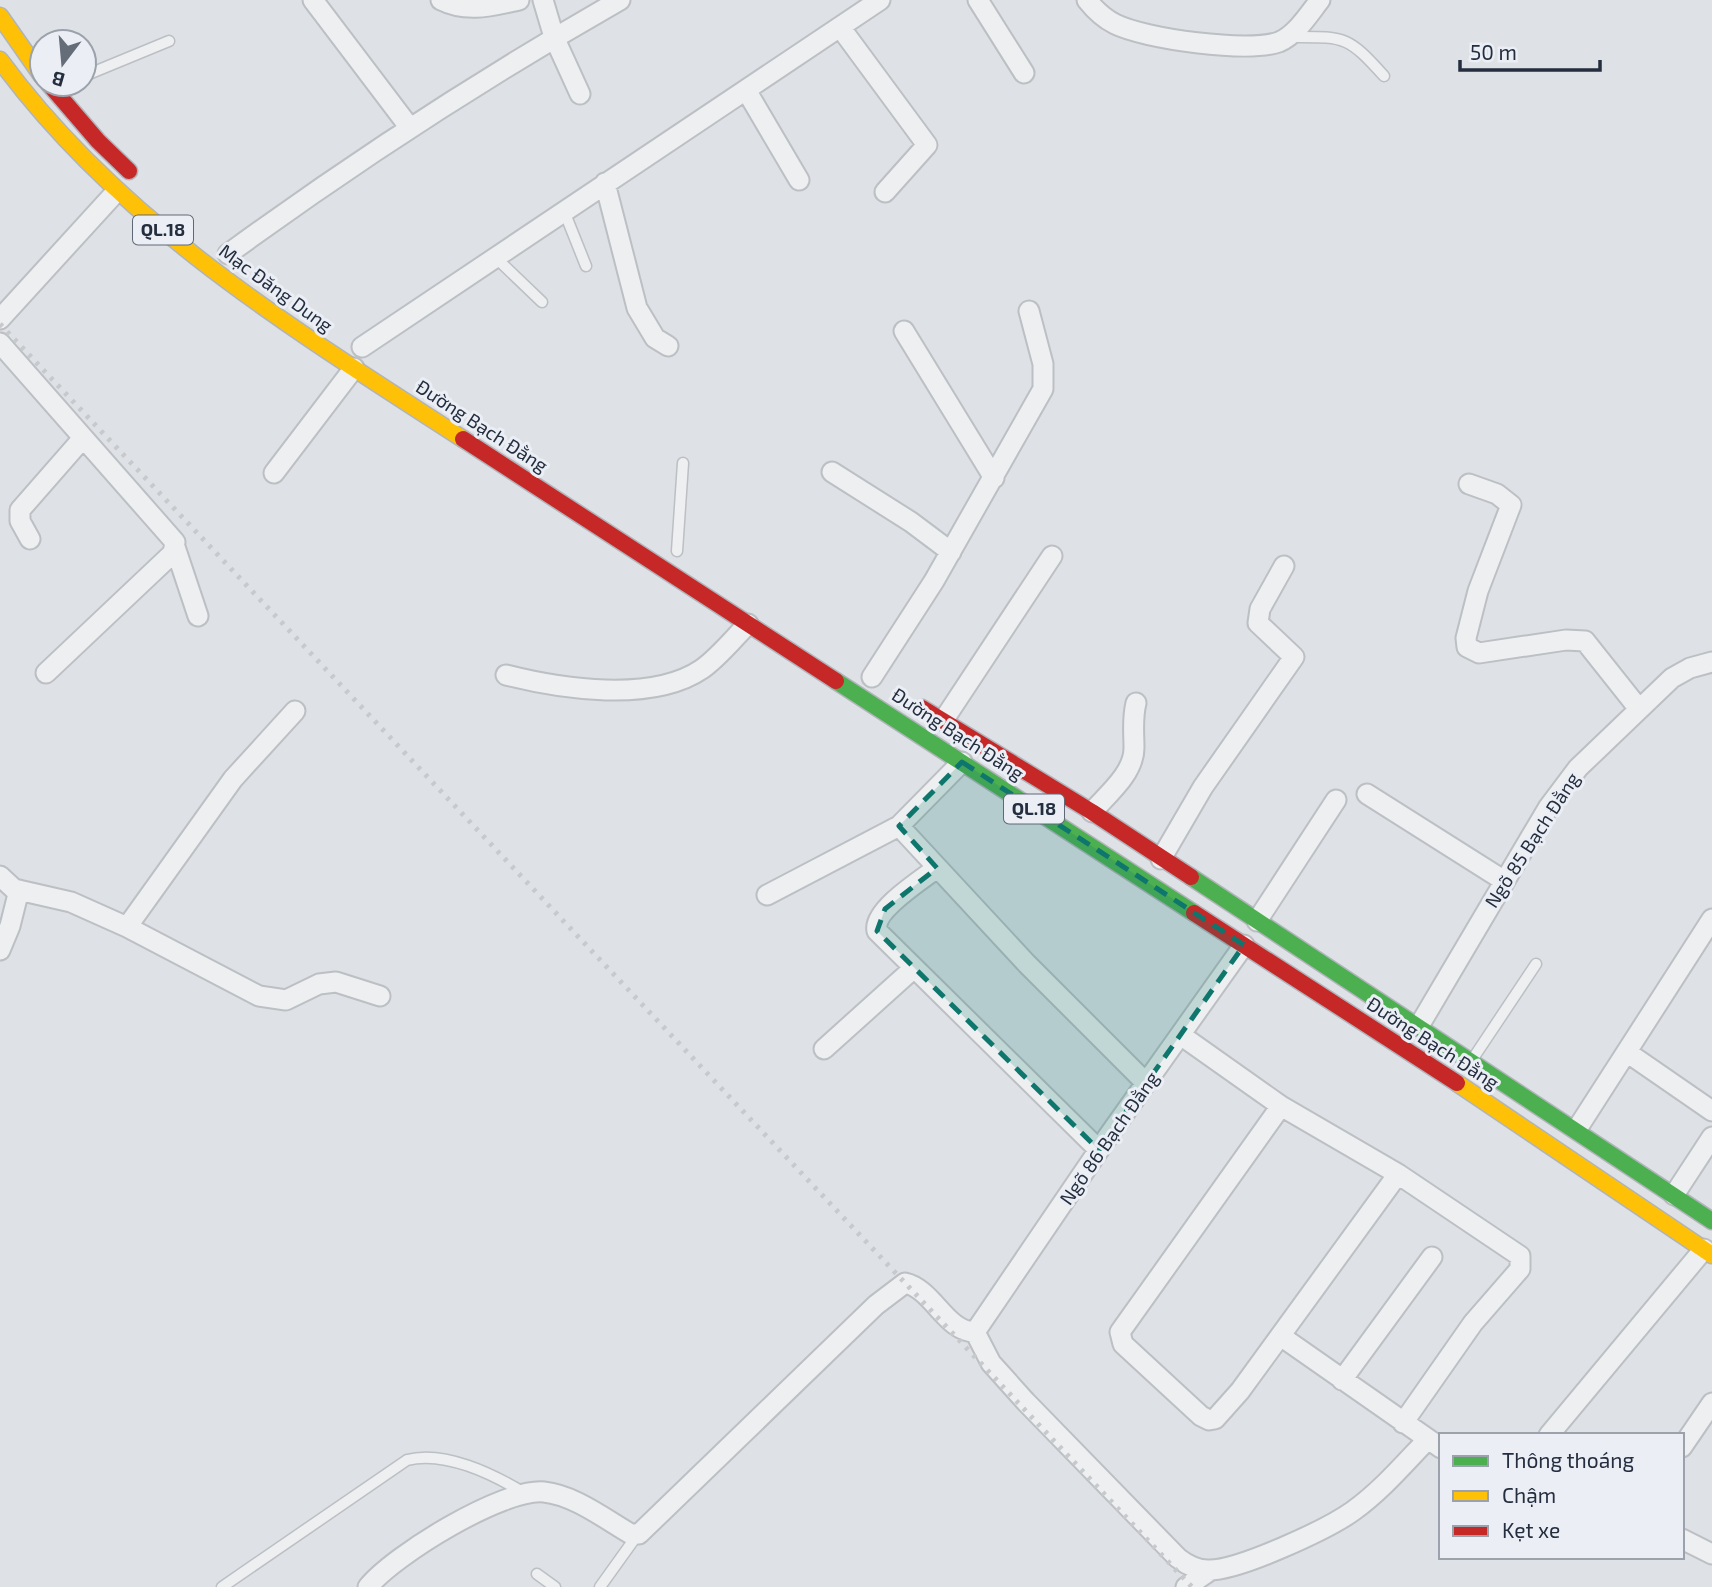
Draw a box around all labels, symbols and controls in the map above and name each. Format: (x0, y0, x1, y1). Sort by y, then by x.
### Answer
north arrow (28, 28, 98, 98)
scale bar (1460, 28, 1600, 72)
text: 50 m (1470, 39, 1517, 64)
text: B (49, 67, 67, 93)
road number: QL.18 (133, 215, 193, 244)
street label: Mạc Đăng Dung (215, 239, 338, 337)
street label: Đường Bạch Đằng (412, 374, 553, 477)
street label: Đường Bạch Đằng (888, 682, 1029, 785)
street label: Ngõ 85 Bạch Đằng (1479, 768, 1584, 912)
road number: QL.18 (1004, 794, 1064, 824)
street label: Đường Bạch Đằng (1363, 991, 1504, 1094)
street label: Ngõ 86 Bạch Đằng (1054, 1066, 1163, 1209)
legend (1439, 1433, 1684, 1559)
text: Thông thoáng (1502, 1447, 1634, 1472)
text: Chậm (1502, 1482, 1556, 1507)
text: Kẹt xe (1502, 1517, 1560, 1542)

